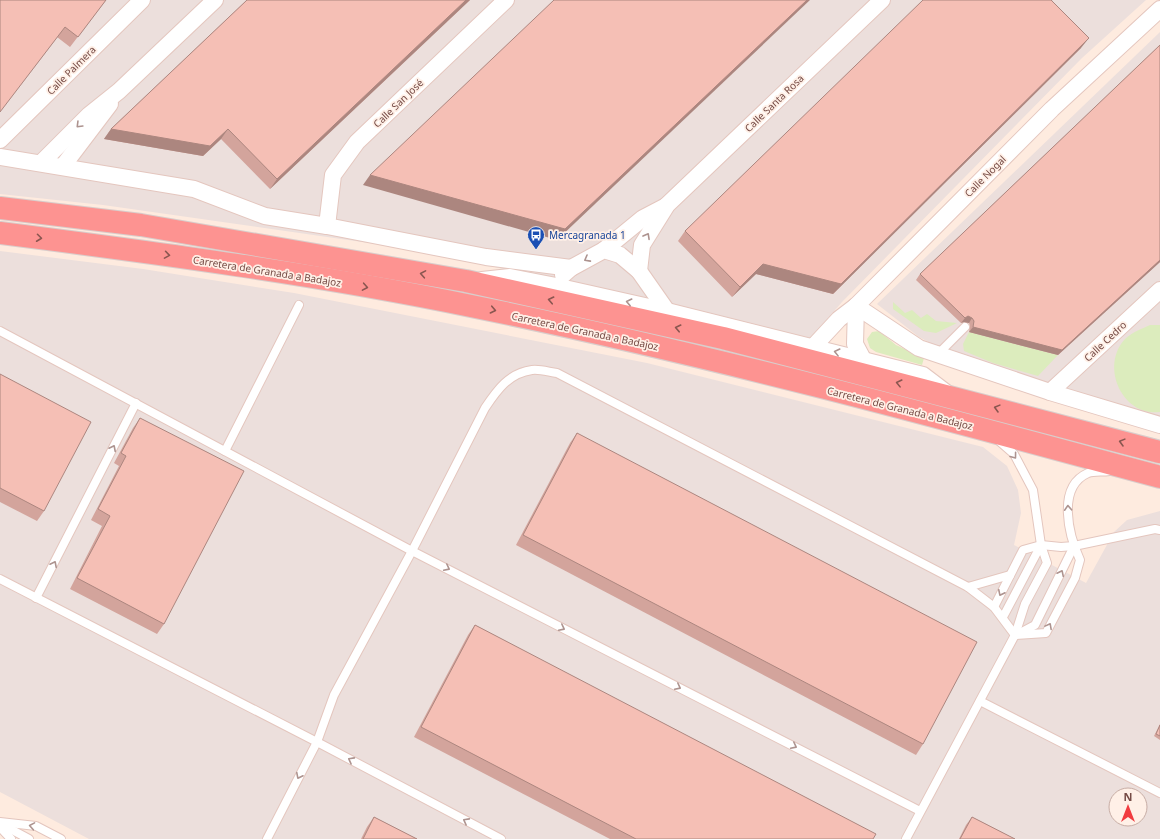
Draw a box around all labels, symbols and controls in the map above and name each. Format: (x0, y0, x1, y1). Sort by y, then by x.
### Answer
street label: Calle Palmera (43, 42, 99, 98)
street label: Calle Santa Rosa (741, 71, 807, 135)
street label: Calle San José (370, 75, 426, 130)
one-way arrow (76, 120, 84, 128)
street label: Calle Nogal (961, 152, 1009, 200)
bus stop icon: Mercagranada 1 (526, 225, 546, 250)
place label: Mercagranada 1 (549, 228, 626, 242)
one-way arrow (36, 233, 42, 242)
one-way arrow (642, 233, 650, 240)
one-way arrow (164, 250, 171, 259)
street label: Carretera de Granada a Badajoz (192, 252, 342, 290)
one-way arrow (584, 255, 592, 262)
one-way arrow (420, 270, 427, 278)
one-way arrow (362, 282, 368, 291)
one-way arrow (548, 296, 554, 304)
one-way arrow (626, 299, 632, 307)
one-way arrow (490, 306, 496, 314)
street label: Carretera de Granada a Badajoz (510, 309, 660, 353)
street label: Calle Cedro (1081, 318, 1129, 364)
one-way arrow (674, 325, 681, 333)
one-way arrow (834, 349, 841, 357)
one-way arrow (896, 379, 903, 388)
street label: Carretera de Granada a Badajoz (826, 383, 975, 433)
one-way arrow (993, 404, 1000, 413)
one-way arrow (1119, 438, 1126, 446)
one-way arrow (108, 445, 116, 452)
one-way arrow (1009, 451, 1016, 458)
one-way arrow (1064, 504, 1072, 510)
one-way arrow (49, 561, 56, 568)
one-way arrow (442, 564, 450, 571)
one-way arrow (1056, 570, 1064, 577)
one-way arrow (998, 589, 1006, 597)
one-way arrow (558, 623, 565, 630)
one-way arrow (1045, 623, 1052, 631)
one-way arrow (674, 682, 681, 690)
one-way arrow (789, 741, 797, 749)
one-way arrow (348, 757, 356, 764)
one-way arrow (296, 772, 304, 779)
north arrow (1108, 787, 1148, 827)
text: N (1124, 789, 1132, 804)
one-way arrow (463, 818, 470, 825)
one-way arrow (29, 822, 35, 831)

